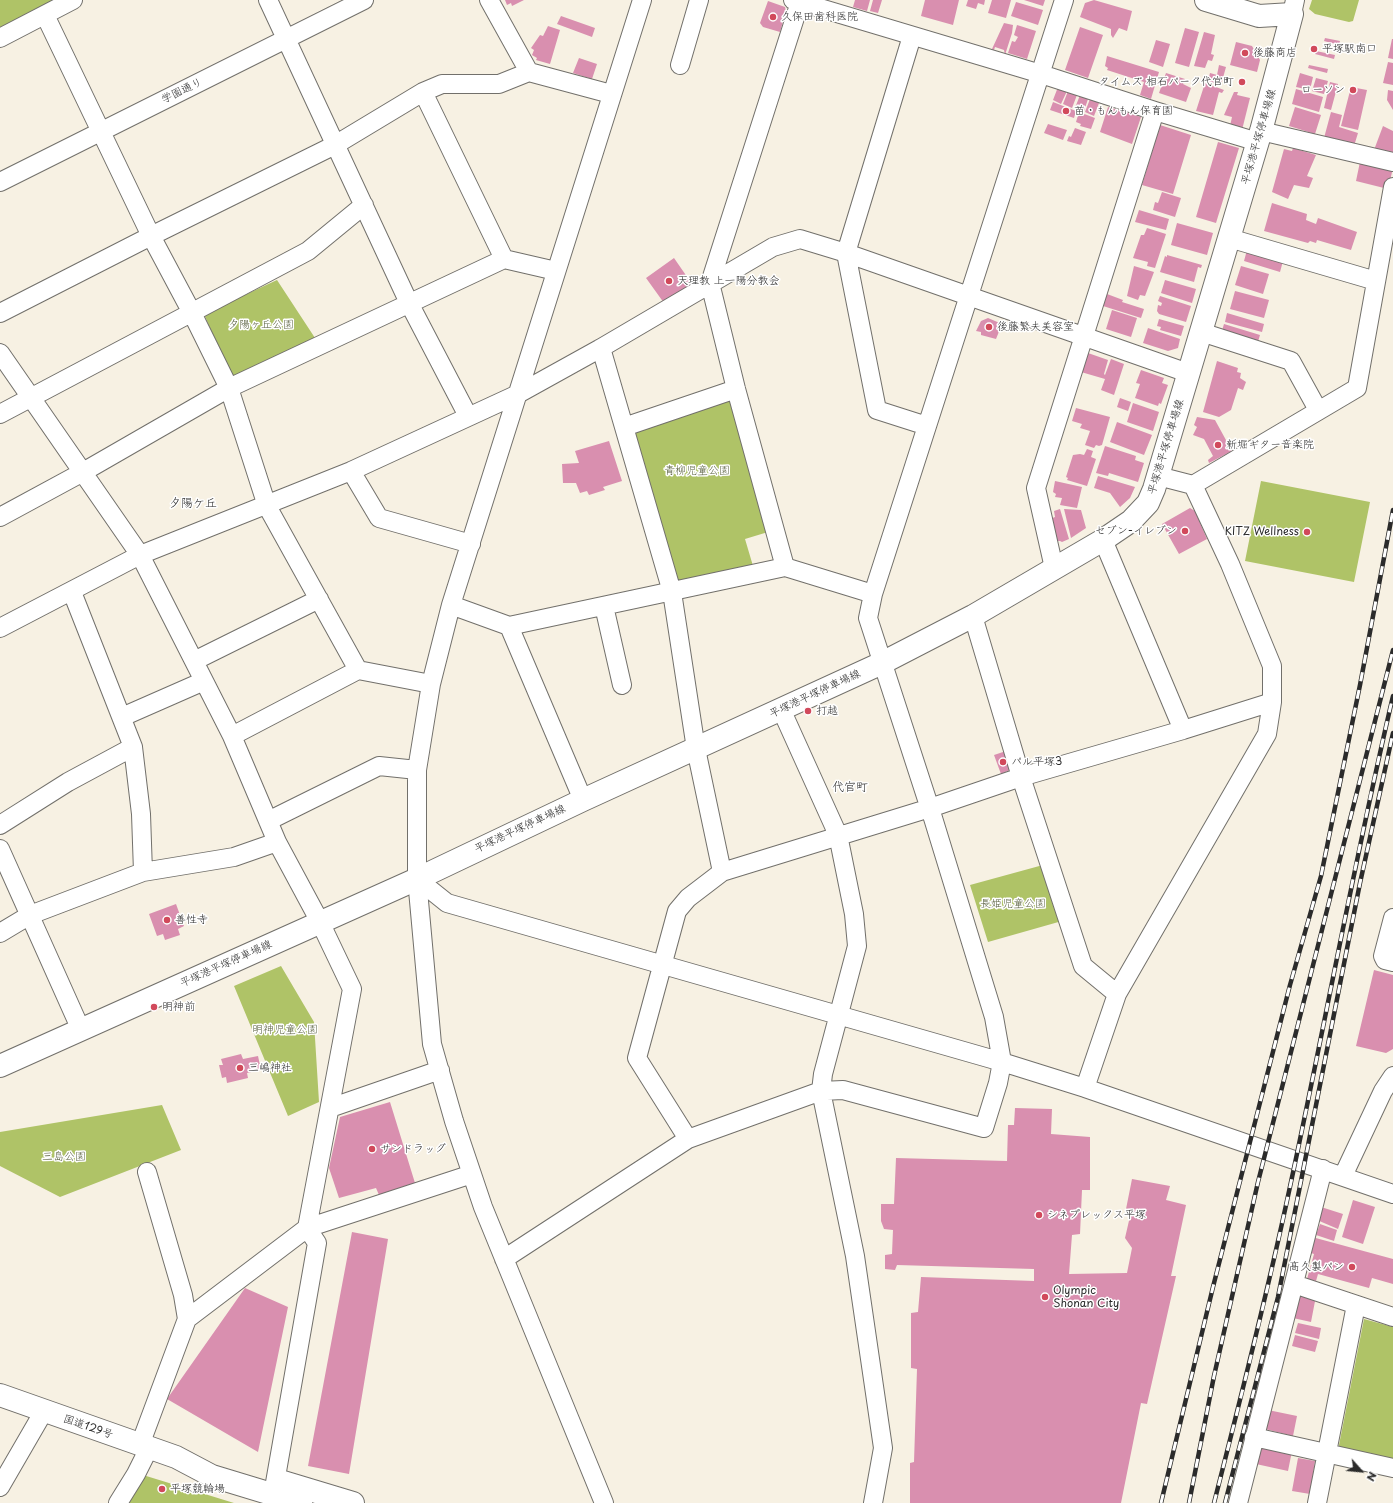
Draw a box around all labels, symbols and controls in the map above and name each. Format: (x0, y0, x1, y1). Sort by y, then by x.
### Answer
place label: 久保田歯科医院 (781, 10, 858, 24)
marker: 久保田歯科医院 (768, 12, 778, 22)
place label: 平塚駅南口 (1322, 42, 1377, 56)
marker: 平塚駅南口 (1309, 44, 1319, 54)
place label: 後藤商店 (1253, 46, 1297, 60)
marker: 後藤商店 (1240, 48, 1250, 58)
street label: 学園通り (159, 75, 205, 107)
place label: タイムズ 相石パーク代官町 (1098, 75, 1234, 89)
marker: タイムズ 相石パーク代官町 (1237, 77, 1247, 87)
place label: ローソン (1301, 83, 1345, 97)
marker: ローソン (1348, 85, 1358, 95)
street label: 平塚港平塚停車場線 (1239, 88, 1279, 186)
place label: 苗・もんもん保育園 (1074, 104, 1173, 118)
marker: 苗・もんもん保育園 (1061, 106, 1071, 116)
place label: 天理教 上一陽分教会 (677, 274, 780, 288)
marker: 天理教 上一陽分教会 (664, 276, 674, 286)
park label: 夕陽ヶ丘公園 (228, 318, 294, 332)
place label: 後藤繁夫美容室 (997, 320, 1074, 334)
marker: 後藤繁夫美容室 (984, 322, 994, 332)
street label: 平塚港平塚停車場線 (1145, 398, 1187, 496)
place label: 新堀ギター音楽院 (1226, 438, 1314, 452)
marker: 新堀ギター音楽院 (1213, 440, 1223, 450)
park label: 青柳児童公園 (664, 464, 730, 478)
district label: 夕陽ケ丘 (169, 497, 217, 511)
place label: セブン-イレブン (1095, 524, 1177, 538)
place label: KITZ Wellness (1225, 525, 1299, 539)
marker: セブン-イレブン (1180, 526, 1190, 536)
marker: KITZ Wellness (1302, 527, 1312, 537)
street label: 平塚港平塚停車場線 (767, 667, 863, 721)
place label: 打越 (816, 704, 838, 718)
marker: 打越 (803, 706, 813, 716)
place label: パル平塚3 (1011, 755, 1062, 769)
marker: パル平塚3 (998, 757, 1008, 767)
district label: 代官町 (832, 781, 868, 795)
street label: 平塚港平塚停車場線 (472, 802, 568, 856)
park label: 長姫児童公園 (980, 897, 1046, 911)
place label: 善性寺 (175, 913, 208, 927)
marker: 善性寺 (162, 915, 172, 925)
street label: 平塚港平塚停車場線 (178, 938, 274, 990)
place label: 明神前 (162, 1000, 195, 1014)
marker: 明神前 (149, 1002, 159, 1012)
park label: 明神児童公園 (252, 1023, 318, 1037)
place label: 三嶋神社 (248, 1061, 292, 1075)
marker: 三嶋神社 (235, 1063, 245, 1073)
place label: サンドラッグ (380, 1142, 446, 1156)
marker: サンドラッグ (367, 1144, 377, 1154)
park label: 三島公園 (42, 1150, 86, 1164)
place label: シネプレックス平塚 (1047, 1208, 1146, 1222)
marker: シネプレックス平塚 (1034, 1210, 1044, 1220)
place label: 髙久製パン (1289, 1260, 1344, 1274)
marker: 髙久製パン (1347, 1262, 1357, 1272)
place label: Olympic Shonan City (1053, 1284, 1119, 1310)
marker: Olympic Shonan City (1040, 1292, 1050, 1302)
street label: 国道129号 (61, 1412, 115, 1442)
north arrow (1341, 1451, 1381, 1491)
text: N (1363, 1469, 1382, 1484)
place label: 平塚競輪場 (170, 1482, 225, 1496)
marker: 平塚競輪場 (157, 1484, 167, 1494)

